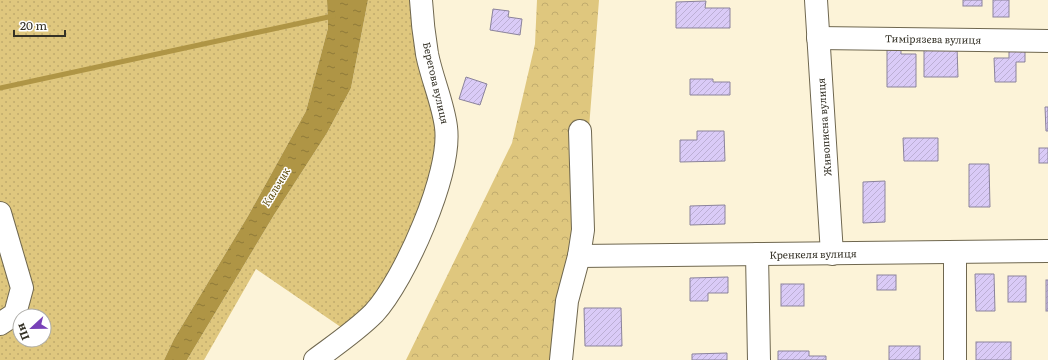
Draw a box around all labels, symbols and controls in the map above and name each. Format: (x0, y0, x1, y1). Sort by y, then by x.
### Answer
scale bar (14, 12, 65, 38)
text: 20 m (20, 16, 47, 34)
street label: Тимірязєва вулиця (885, 30, 981, 47)
street label: Берегова вулиця (420, 40, 453, 125)
street label: Живописна вулиця (813, 78, 834, 177)
water label: Кальчик (257, 164, 293, 209)
street label: Кренкеля вулиця (769, 245, 857, 262)
north arrow (12, 308, 52, 348)
text: Пн (11, 321, 32, 343)

